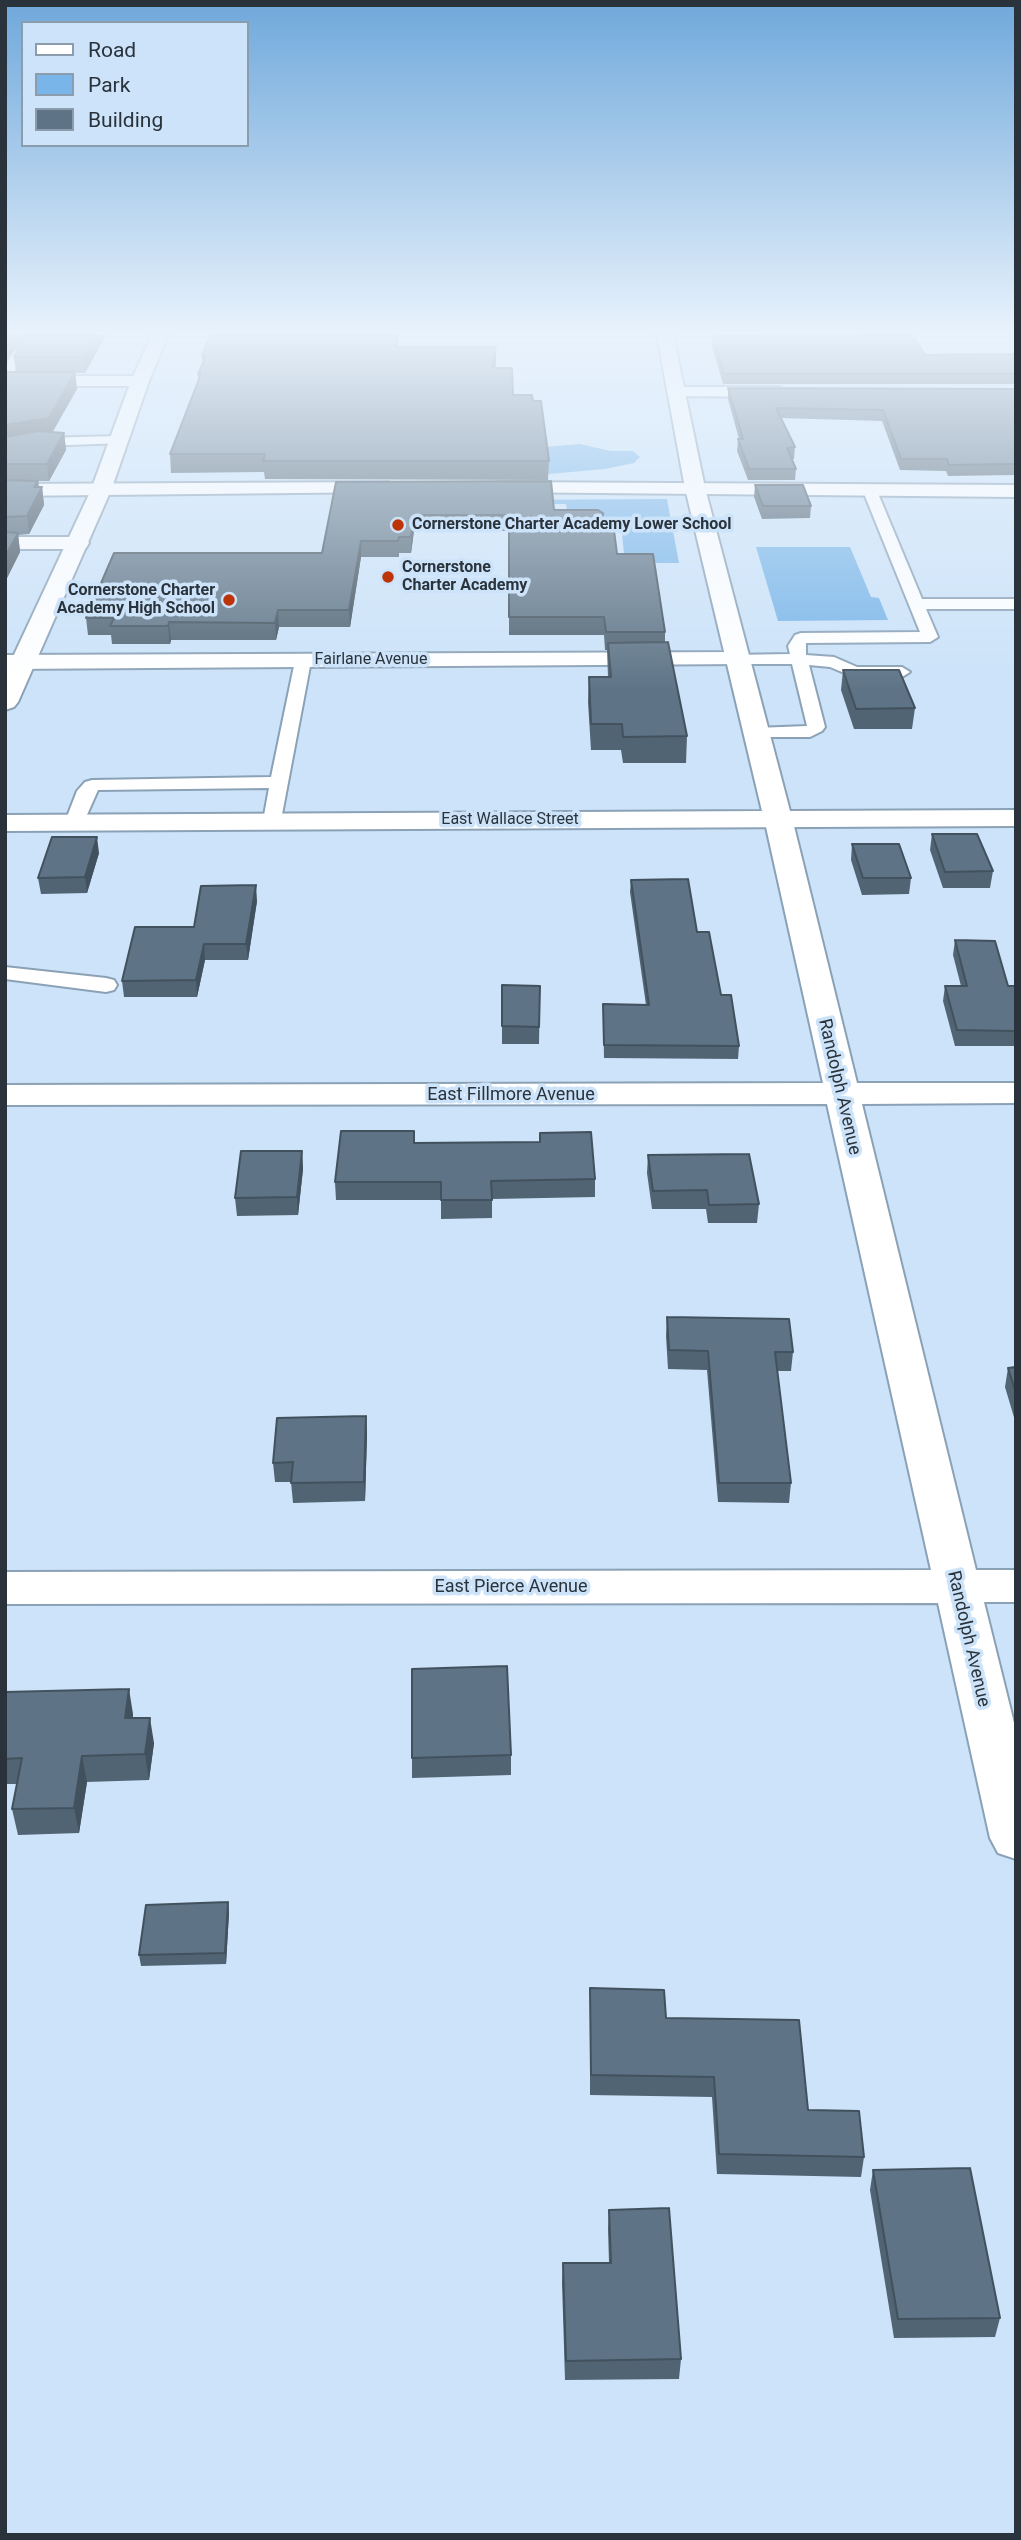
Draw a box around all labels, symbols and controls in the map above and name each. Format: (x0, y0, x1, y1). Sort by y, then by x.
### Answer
legend (21, 21, 248, 147)
text: Road (88, 38, 136, 62)
text: Park (88, 73, 130, 97)
text: Building (88, 108, 163, 132)
place label: Cornerstone Charter Academy Lower School (412, 515, 732, 535)
marker: Cornerstone Charter Academy Lower School (390, 517, 406, 533)
place label: Cornerstone Charter Academy (402, 558, 527, 596)
marker: Cornerstone Charter Academy (380, 569, 396, 585)
place label: Cornerstone Charter Academy High School (57, 581, 215, 619)
marker: Cornerstone Charter Academy High School (221, 592, 237, 608)
street label: Fairlane Avenue (315, 650, 427, 670)
street label: East Wallace Street (441, 810, 579, 830)
street label: Randolph Avenue (813, 1017, 865, 1157)
street label: East Fillmore Avenue (427, 1084, 595, 1106)
street label: Randolph Avenue (942, 1569, 994, 1709)
street label: East Pierce Avenue (434, 1576, 588, 1598)

